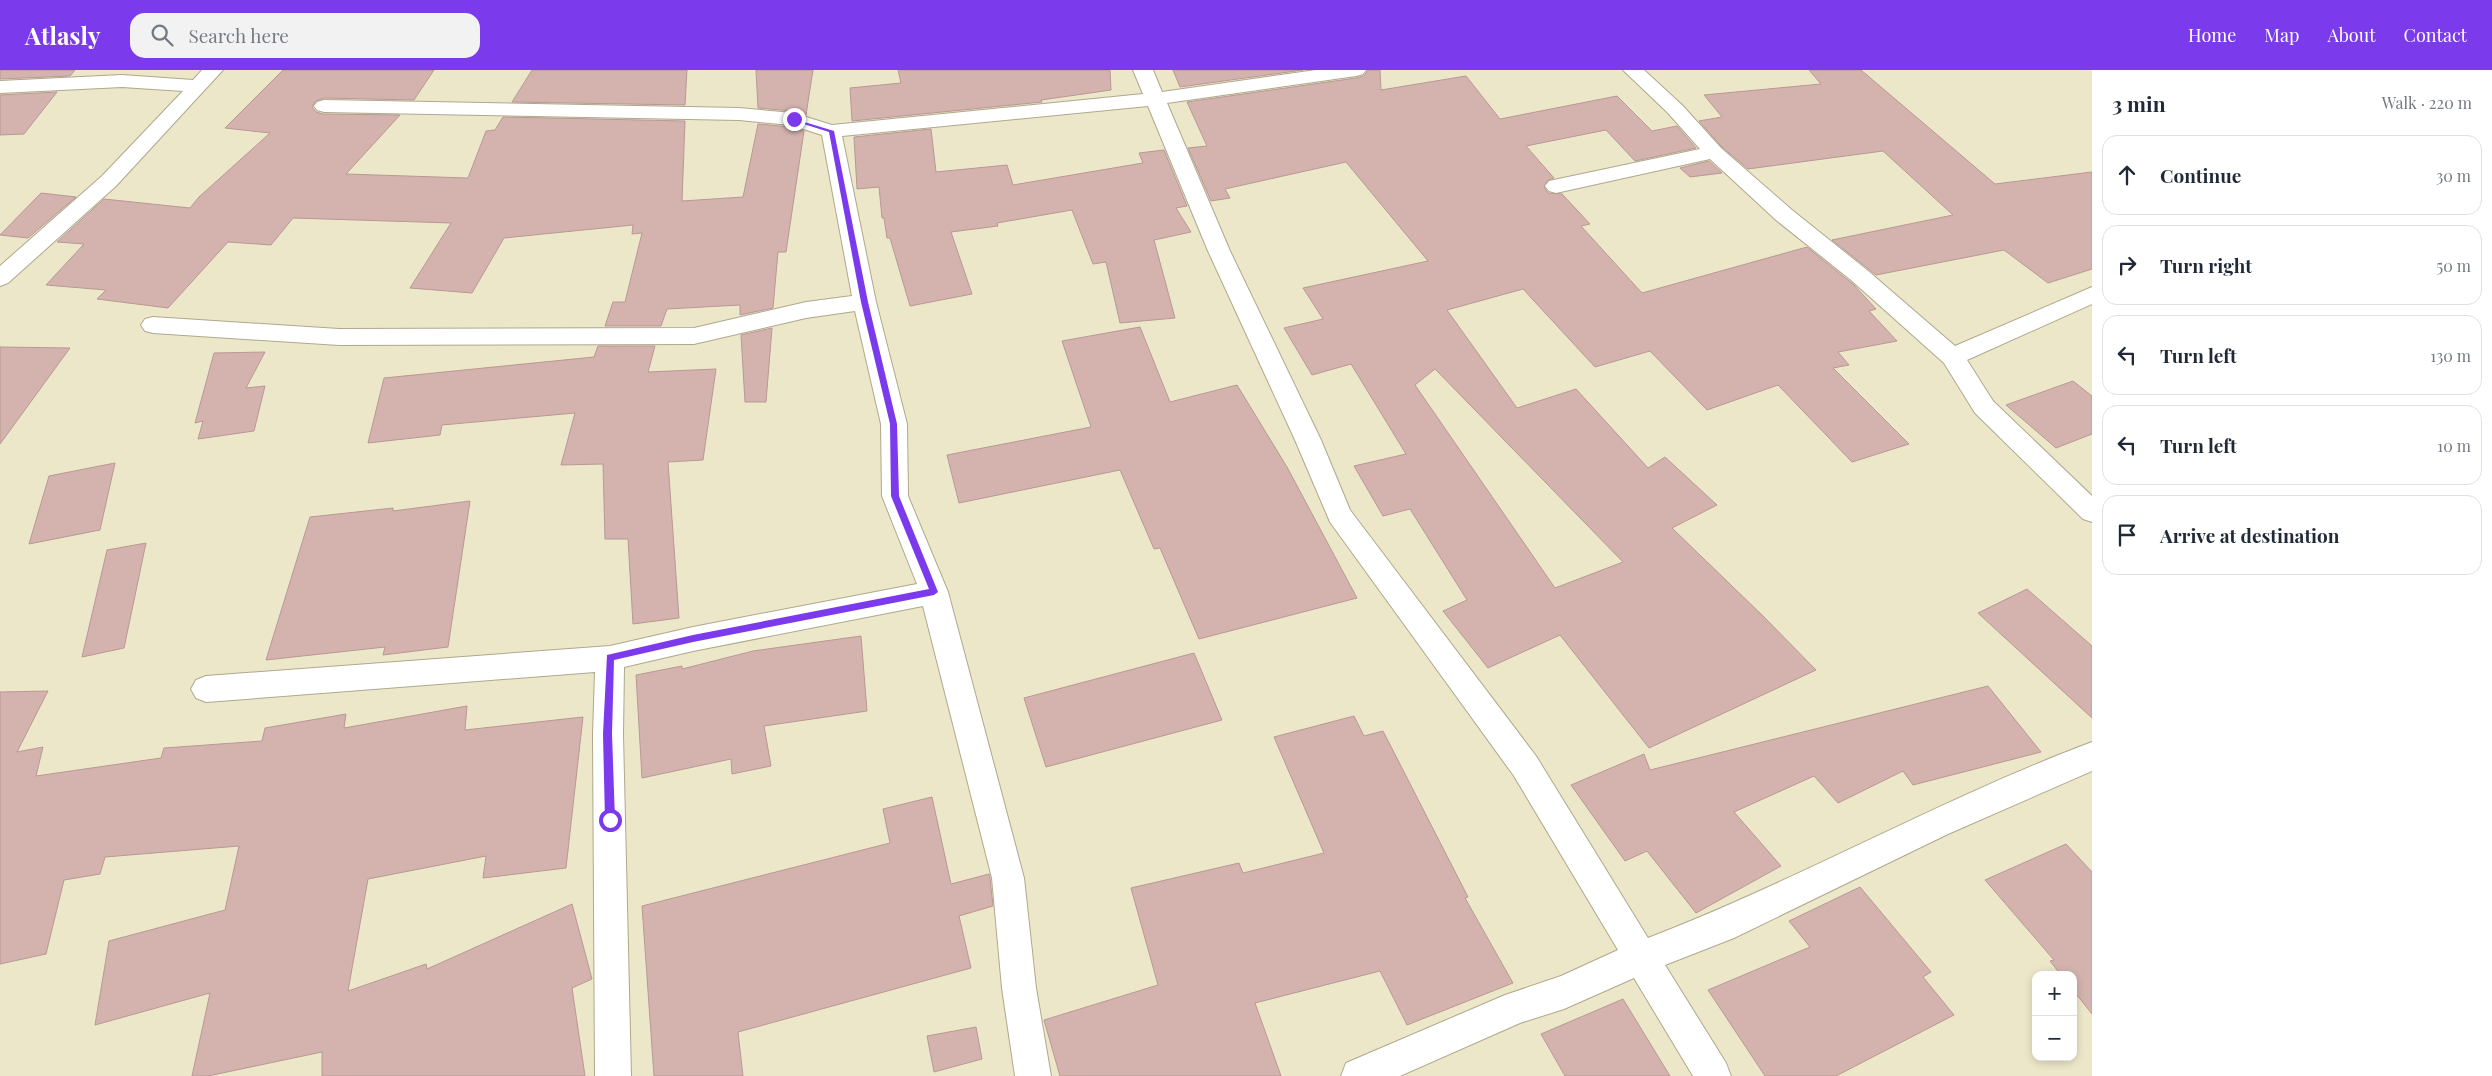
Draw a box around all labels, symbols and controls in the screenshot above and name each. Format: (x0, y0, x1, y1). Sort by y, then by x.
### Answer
search box (130, 13, 480, 58)
text: Atlasly (25, 19, 100, 51)
icon: search (148, 21, 176, 49)
text: Search here (188, 22, 289, 48)
text: Home (2188, 23, 2236, 47)
text: Map (2264, 23, 2299, 47)
text: About (2327, 23, 2376, 47)
text: Contact (2404, 23, 2467, 47)
text: 3 min (2112, 89, 2166, 117)
text: Walk · 220 m (2382, 92, 2472, 113)
route end (783, 108, 806, 131)
icon: ahead (2113, 161, 2141, 189)
text: Continue (2160, 162, 2241, 188)
text: 30 m (2436, 165, 2471, 186)
icon: right (2113, 251, 2141, 279)
text: Turn right (2160, 252, 2252, 278)
text: 50 m (2437, 255, 2471, 276)
icon: left (2113, 341, 2141, 369)
text: Turn left (2160, 342, 2237, 368)
text: 130 m (2430, 345, 2471, 366)
icon: left (2113, 431, 2141, 459)
text: Turn left (2160, 432, 2237, 458)
text: 10 m (2437, 435, 2471, 456)
icon: arrive (2113, 521, 2141, 549)
text: Arrive at destination (2160, 522, 2340, 548)
route start (599, 809, 622, 832)
map controls (2032, 971, 2077, 1061)
button: + (2032, 971, 2077, 1016)
button: − (2032, 1016, 2077, 1061)

